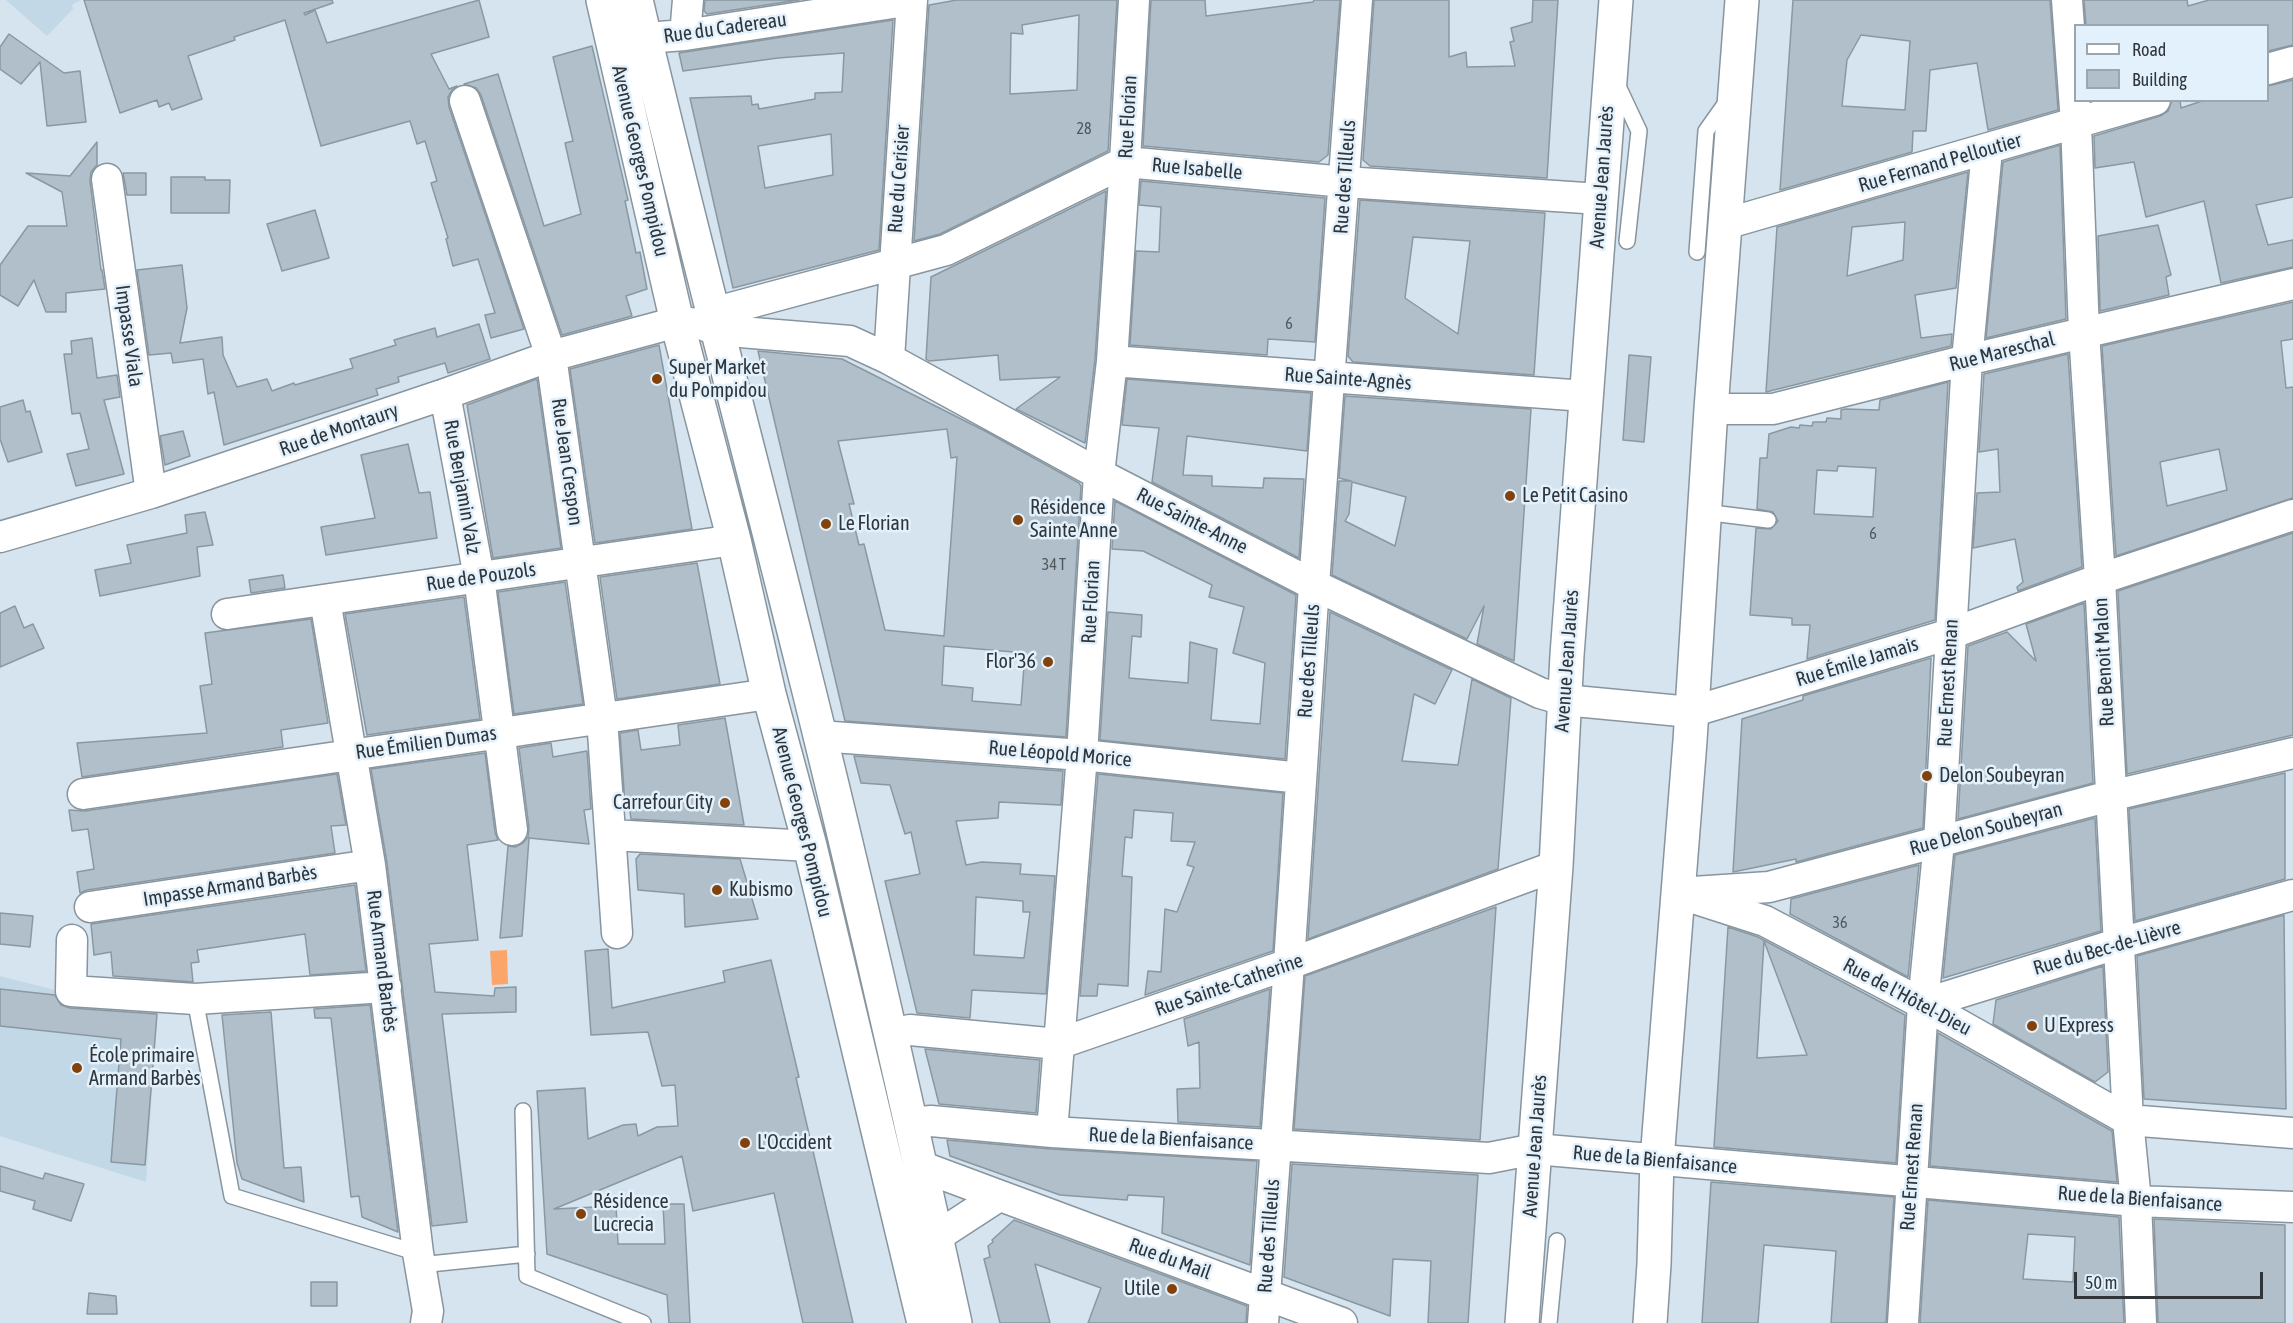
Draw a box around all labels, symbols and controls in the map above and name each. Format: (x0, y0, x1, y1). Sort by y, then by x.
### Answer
street label: Rue du Cadereau (662, 7, 788, 49)
legend (2074, 24, 2269, 102)
text: Road (2132, 39, 2166, 60)
street label: Avenue Georges Pompidou (606, 63, 674, 259)
text: Building (2132, 69, 2187, 90)
street label: Rue Florian (1114, 75, 1142, 159)
street label: Avenue Jean Jaurès (1585, 105, 1619, 249)
house number: 28 (1076, 119, 1092, 139)
street label: Rue des Tilleuls (1329, 119, 1361, 235)
street label: Rue du Cerisier (883, 124, 915, 234)
street label: Rue Fernand Pelloutier (1856, 128, 2024, 198)
street label: Rue Isabelle (1151, 153, 1243, 185)
street label: Impasse Viala (110, 284, 148, 388)
house number: 6 (1285, 314, 1293, 334)
street label: Rue Mareschal (1947, 327, 2057, 377)
place label: Super Market du Pompidou (669, 356, 767, 403)
street label: Rue Sainte-Agnès (1284, 363, 1412, 395)
marker: Super Market du Pompidou (650, 372, 664, 386)
street label: Rue Jean Crespon (546, 397, 588, 527)
street label: Rue de Montaury (276, 398, 402, 462)
street label: Rue Benjamin Valz (438, 418, 486, 556)
street label: Rue Sainte-Anne (1132, 483, 1252, 559)
place label: Le Petit Casino (1522, 484, 1628, 508)
marker: Le Petit Casino (1503, 489, 1517, 503)
place label: Résidence Sainte Anne (1030, 496, 1118, 543)
place label: Le Florian (838, 512, 910, 536)
marker: Résidence Sainte Anne (1011, 513, 1025, 527)
marker: Le Florian (819, 517, 833, 531)
house number: 6 (1869, 524, 1877, 544)
house number: 34 T (1042, 555, 1066, 575)
street label: Rue de Pouzols (425, 557, 537, 597)
street label: Rue Florian (1077, 560, 1105, 644)
street label: Avenue Jean Jaurès (1550, 589, 1584, 733)
street label: Rue Benoit Malon (2089, 597, 2119, 727)
street label: Rue des Tilleuls (1293, 603, 1325, 719)
street label: Rue Ernest Renan (1933, 618, 1963, 748)
street label: Rue Émile Jamais (1793, 632, 1921, 692)
place label: Flor'36 (985, 650, 1036, 674)
marker: Flor'36 (1041, 655, 1055, 669)
street label: Rue Émilien Dumas (354, 721, 498, 765)
street label: Avenue Georges Pompidou (767, 724, 837, 920)
street label: Rue Léopold Morice (987, 736, 1133, 772)
place label: Delon Soubeyran (1939, 764, 2065, 788)
marker: Delon Soubeyran (1920, 769, 1934, 783)
place label: Carrefour City (613, 791, 713, 815)
marker: Carrefour City (718, 796, 732, 810)
street label: Rue Delon Soubeyran (1907, 797, 2065, 861)
street label: Impasse Armand Barbès (141, 860, 319, 912)
place label: Kubismo (729, 878, 793, 902)
marker: Kubismo (710, 883, 724, 897)
street label: Rue Armand Barbès (361, 889, 403, 1033)
house number: 36 (1832, 913, 1848, 933)
street label: Rue du Bec-de-Lièvre (2031, 915, 2183, 981)
street label: Rue Sainte-Catherine (1152, 948, 1306, 1022)
street label: Rue de l'Hôtel-Dieu (1839, 953, 1975, 1041)
place label: U Express (2044, 1014, 2114, 1038)
marker: U Express (2025, 1019, 2039, 1033)
place label: École primaire Armand Barbès (89, 1044, 201, 1091)
marker: École primaire Armand Barbès (70, 1061, 84, 1075)
street label: Avenue Jean Jaurès (1518, 1074, 1552, 1218)
street label: Rue Ernest Renan (1896, 1102, 1928, 1232)
street label: Rue de la Bienfaisance (1088, 1123, 1254, 1155)
place label: L'Occident (757, 1131, 832, 1155)
marker: L'Occident (738, 1136, 752, 1150)
street label: Rue de la Bienfaisance (1572, 1141, 1738, 1179)
street label: Rue des Tilleuls (1253, 1178, 1285, 1294)
street label: Rue de la Bienfaisance (2057, 1181, 2223, 1217)
place label: Résidence Lucrecia (593, 1190, 668, 1237)
marker: Résidence Lucrecia (574, 1207, 588, 1221)
street label: Rue du Mail (1126, 1233, 1214, 1285)
scale bar (2077, 1260, 2266, 1298)
text: 50 m (2085, 1272, 2117, 1293)
place label: Utile (1124, 1277, 1160, 1301)
marker: Utile (1165, 1282, 1179, 1296)

